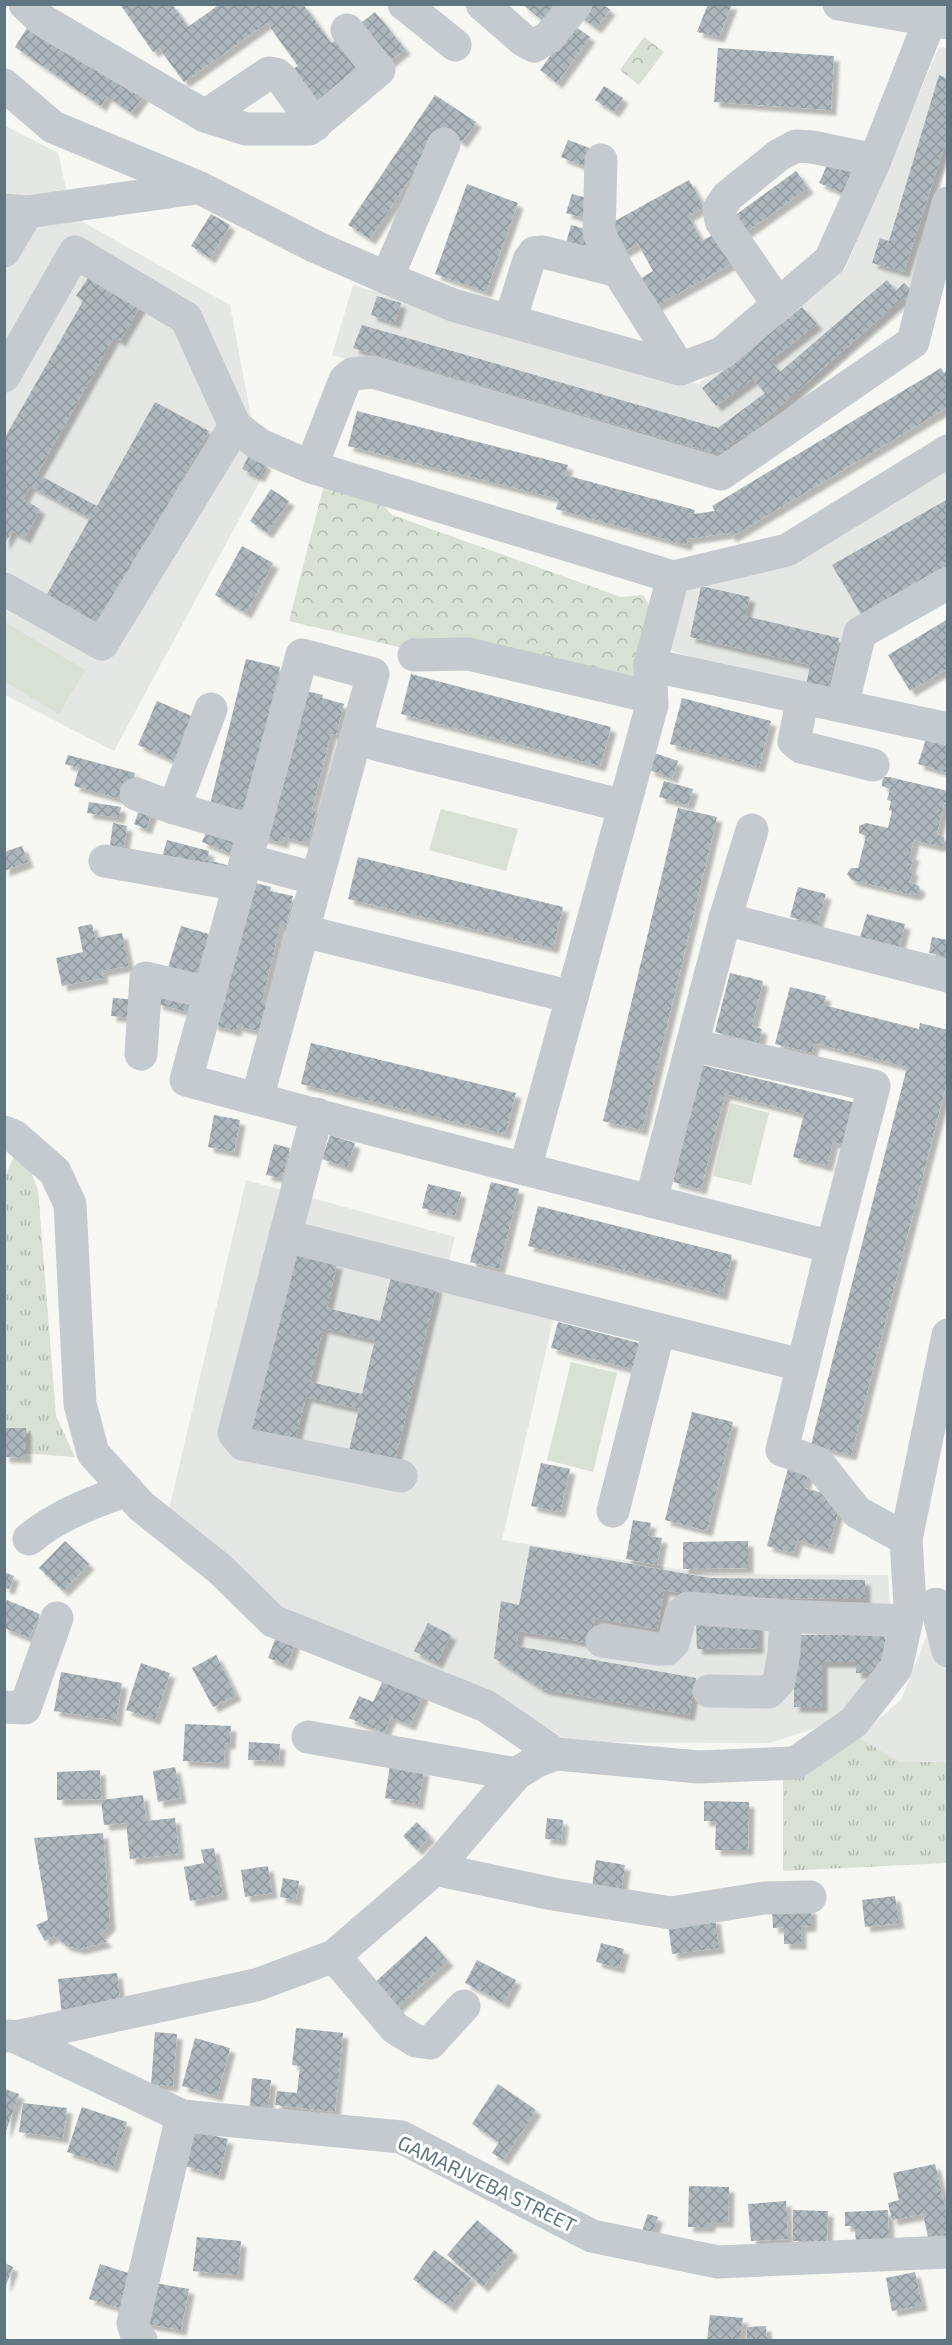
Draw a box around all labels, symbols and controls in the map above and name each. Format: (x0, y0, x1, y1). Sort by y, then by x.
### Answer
street label: GAMARJVEBA STREET (394, 2129, 581, 2237)

